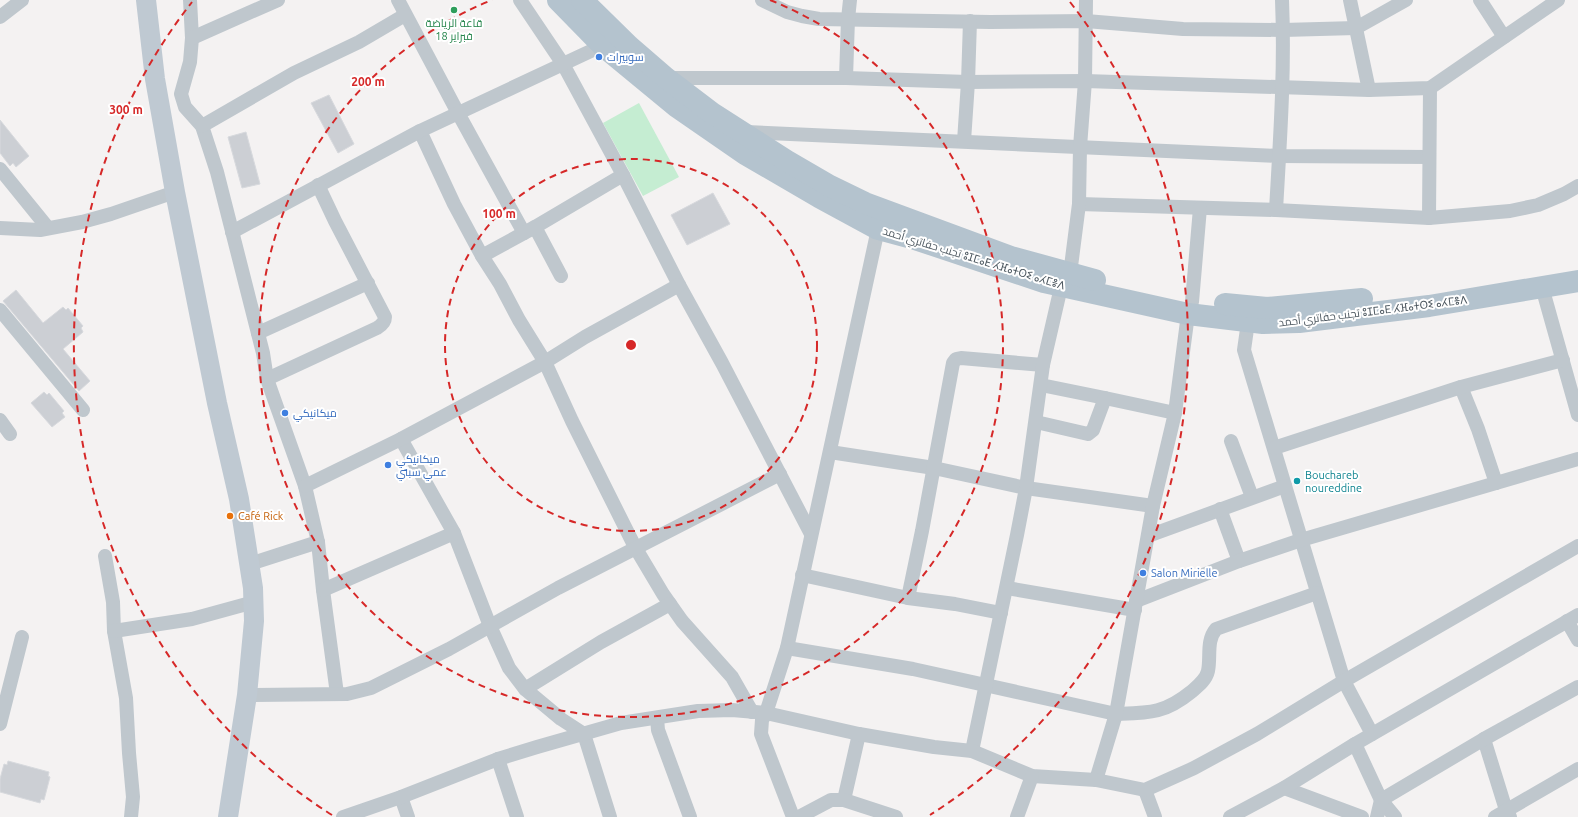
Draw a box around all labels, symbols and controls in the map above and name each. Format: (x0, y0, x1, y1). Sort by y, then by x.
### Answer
marker: قاعة الرياضة 18 فبراير (449, 5, 459, 15)
place label: قاعة الرياضة 18 فبراير (425, 17, 483, 43)
place label: سوبيرات (607, 51, 644, 64)
marker: سوبيرات (594, 52, 604, 62)
text: 200 m (351, 75, 385, 88)
text: 300 m (109, 103, 143, 116)
text: 100 m (482, 207, 516, 220)
street label: تجنب حفاتري أحمد ⵓⵊⵎⴰⴹ ⵃⴼⴰⵜⵔⵉ ⴰⵃⵎⴻⴷ (880, 224, 1067, 295)
street label: تجنب حفاتري أحمد ⵓⵊⵎⴰⴹ ⵃⴼⴰⵜⵔⵉ ⴰⵃⵎⴻⴷ (1278, 292, 1469, 332)
centre of rings (624, 338, 638, 352)
place label: ميكانيكي (293, 407, 337, 422)
marker: ميكانيكي (280, 408, 290, 418)
place label: ميكانيكي عمي سبتي (396, 453, 447, 481)
marker: ميكانيكي عمي سبتي (383, 460, 393, 470)
place label: Bouchareb noureddine (1305, 469, 1362, 494)
marker: Bouchareb noureddine (1292, 476, 1302, 486)
place label: Café Rick (238, 510, 284, 522)
marker: Café Rick (225, 511, 235, 521)
place label: Salon Mirielle (1151, 567, 1218, 579)
marker: Salon Mirielle (1138, 568, 1148, 578)

